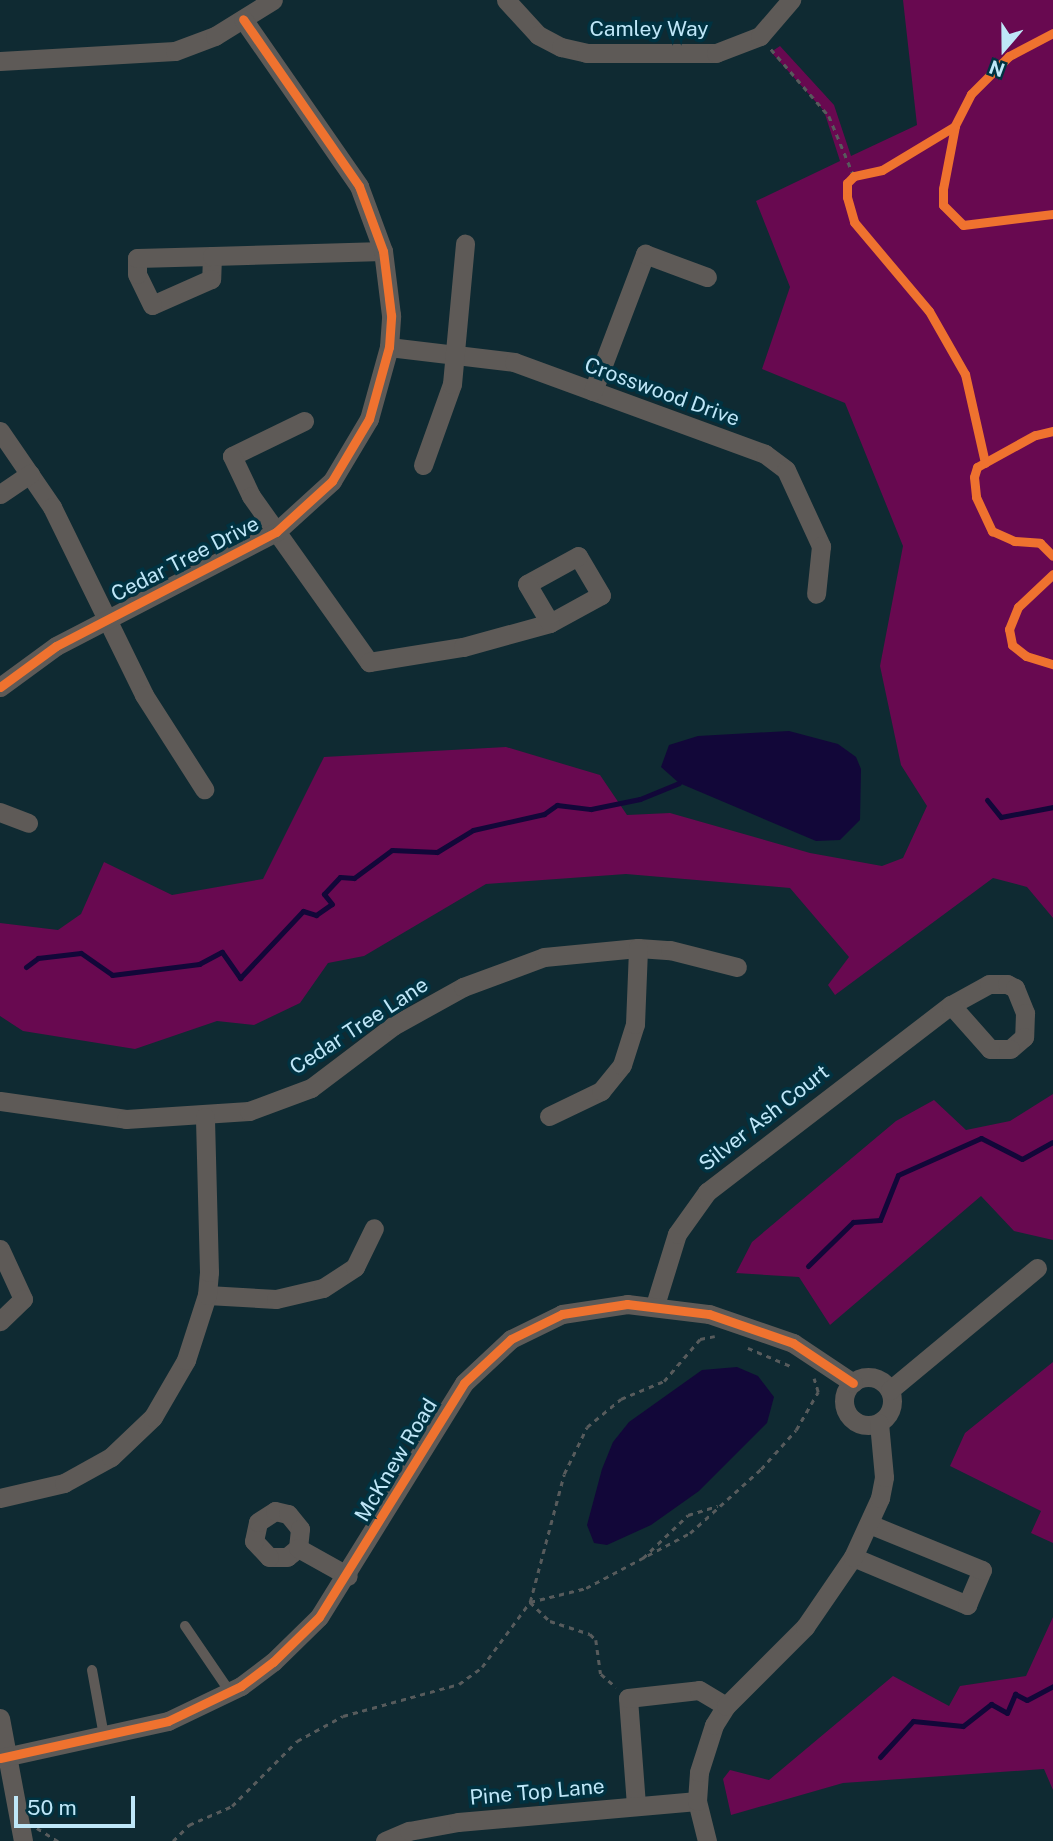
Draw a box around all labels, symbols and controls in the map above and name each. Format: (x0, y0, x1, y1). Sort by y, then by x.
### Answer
north arrow (969, 14, 1039, 84)
street label: Camley Way (589, 16, 709, 42)
text: N (986, 56, 1008, 82)
street label: Crosswood Drive (581, 352, 743, 432)
street label: Cedar Tree Drive (107, 511, 263, 607)
street label: Cedar Tree Lane (285, 972, 433, 1080)
street label: Silver Ash Court (694, 1059, 834, 1177)
street label: McKnew Road (349, 1394, 443, 1526)
street label: Pine Top Lane (468, 1774, 606, 1810)
scale bar (18, 1782, 138, 1826)
text: 50 m (27, 1795, 77, 1820)

